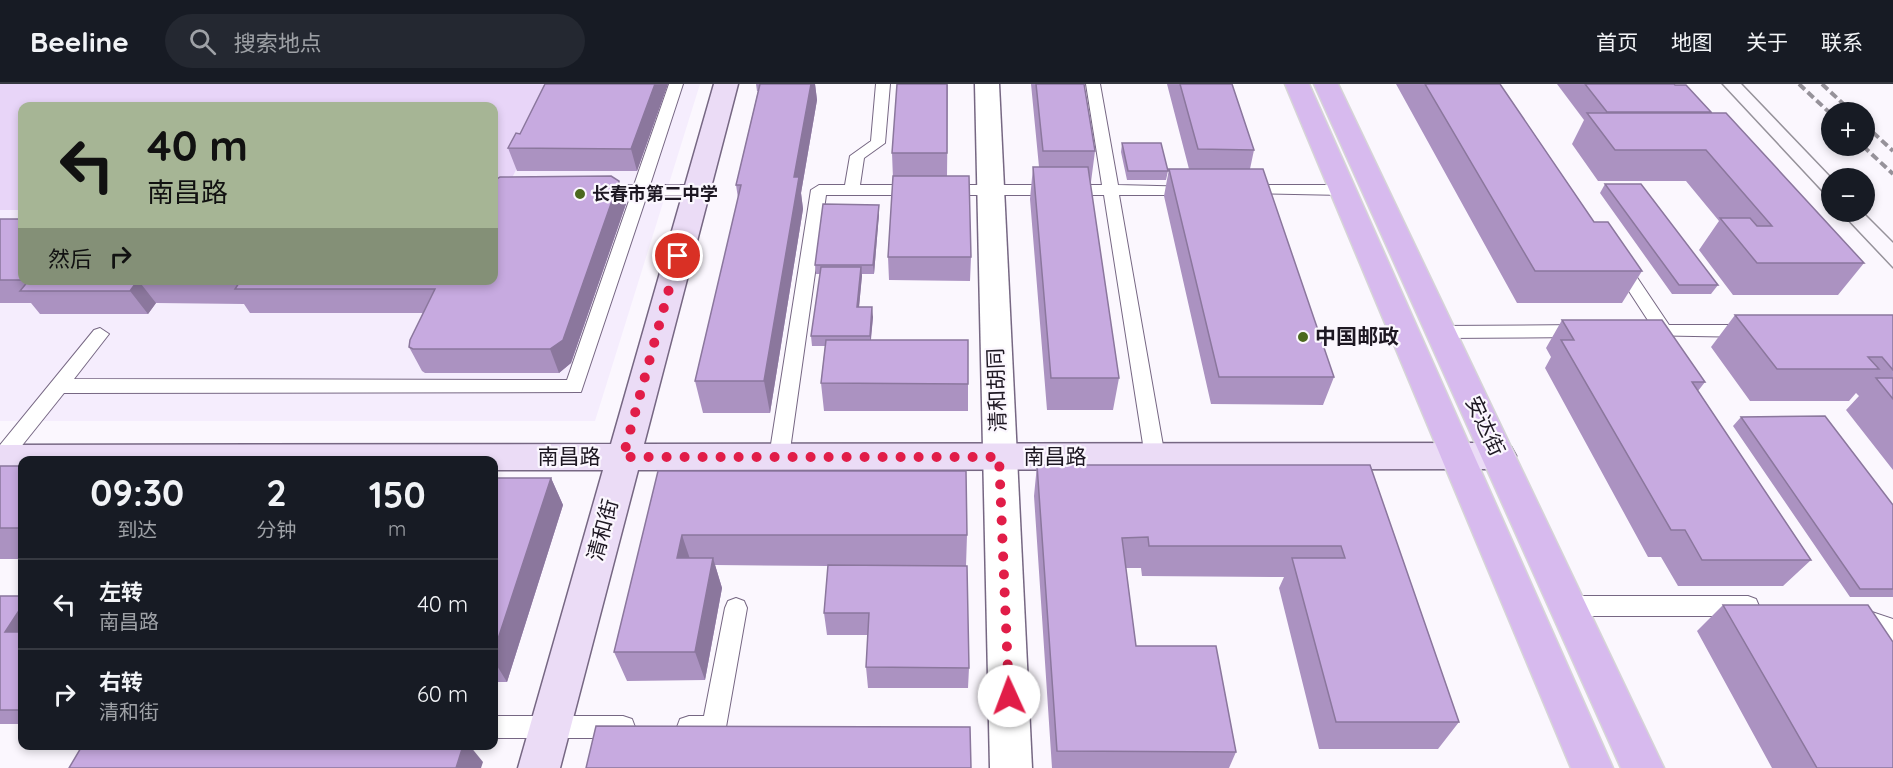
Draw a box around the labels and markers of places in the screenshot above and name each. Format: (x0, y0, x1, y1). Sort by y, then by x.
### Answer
place label: 长春市第二中学 (592, 182, 718, 205)
marker: 长春市第二中学 (573, 187, 587, 201)
pin (652, 230, 703, 281)
place label: 中国邮政 (1315, 323, 1399, 349)
marker: 中国邮政 (1296, 330, 1310, 344)

